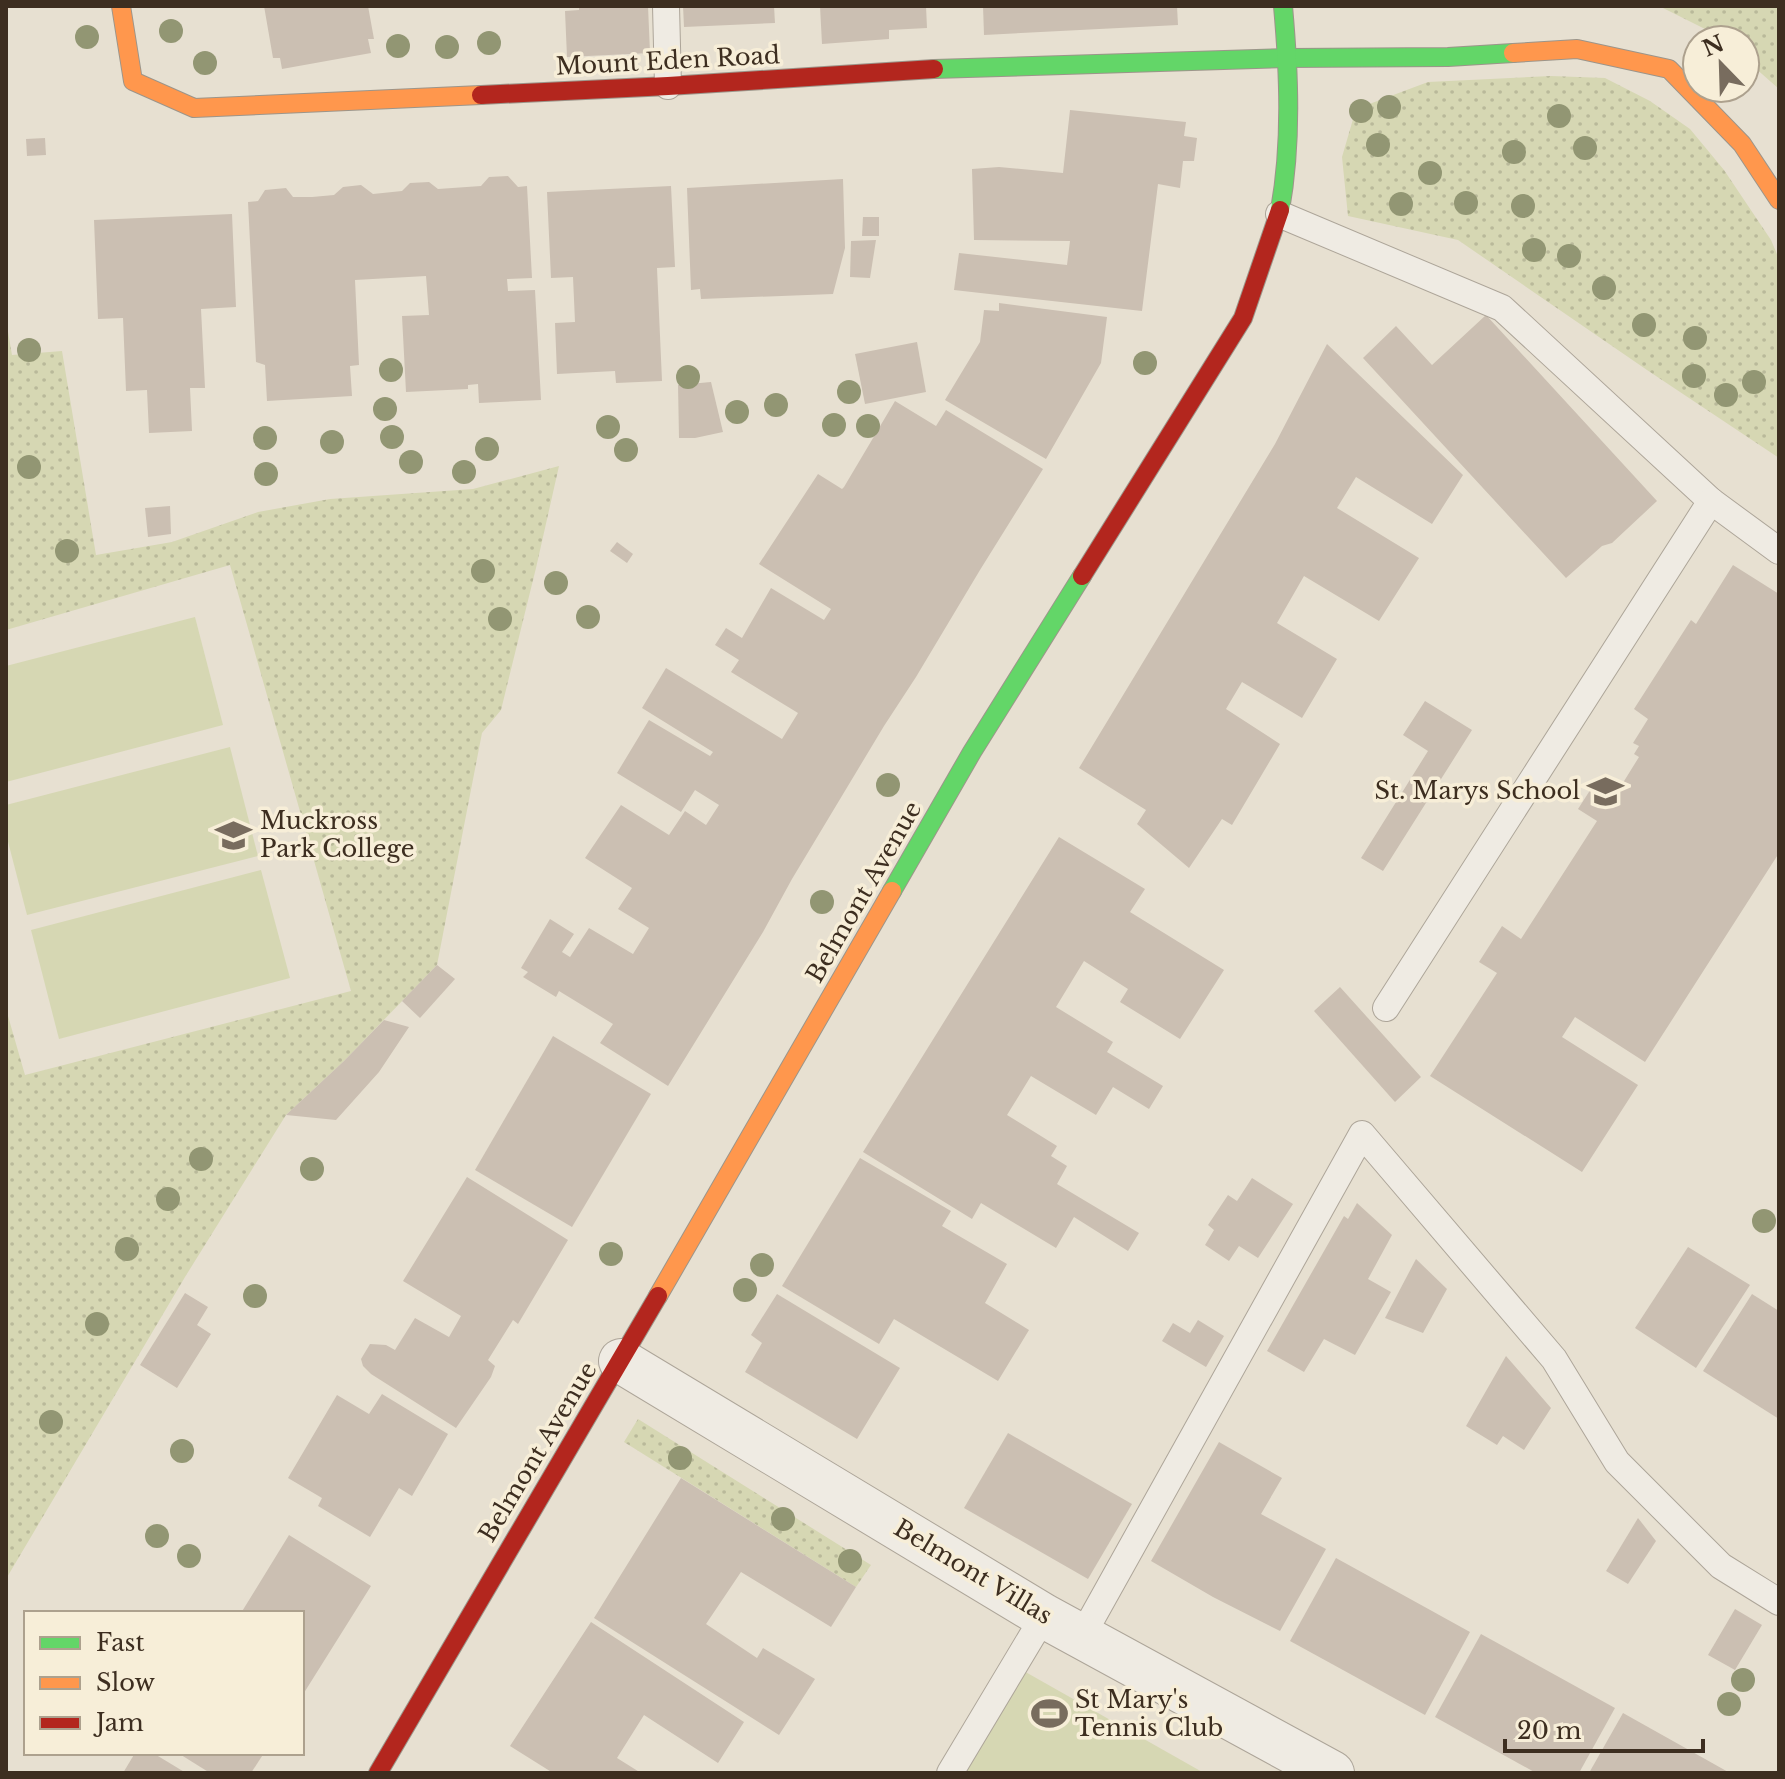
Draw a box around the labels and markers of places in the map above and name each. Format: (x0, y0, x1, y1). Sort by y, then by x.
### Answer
school or university icon: St. Marys School (1587, 772, 1625, 810)
place label: St. Marys School (1375, 776, 1580, 805)
place label: Muckross Park College (260, 806, 415, 863)
school or university icon: Muckross Park College (215, 816, 253, 854)
place label: St Mary's Tennis Club (1075, 1685, 1223, 1742)
sports icon: St Mary's Tennis Club (1030, 1695, 1068, 1733)

